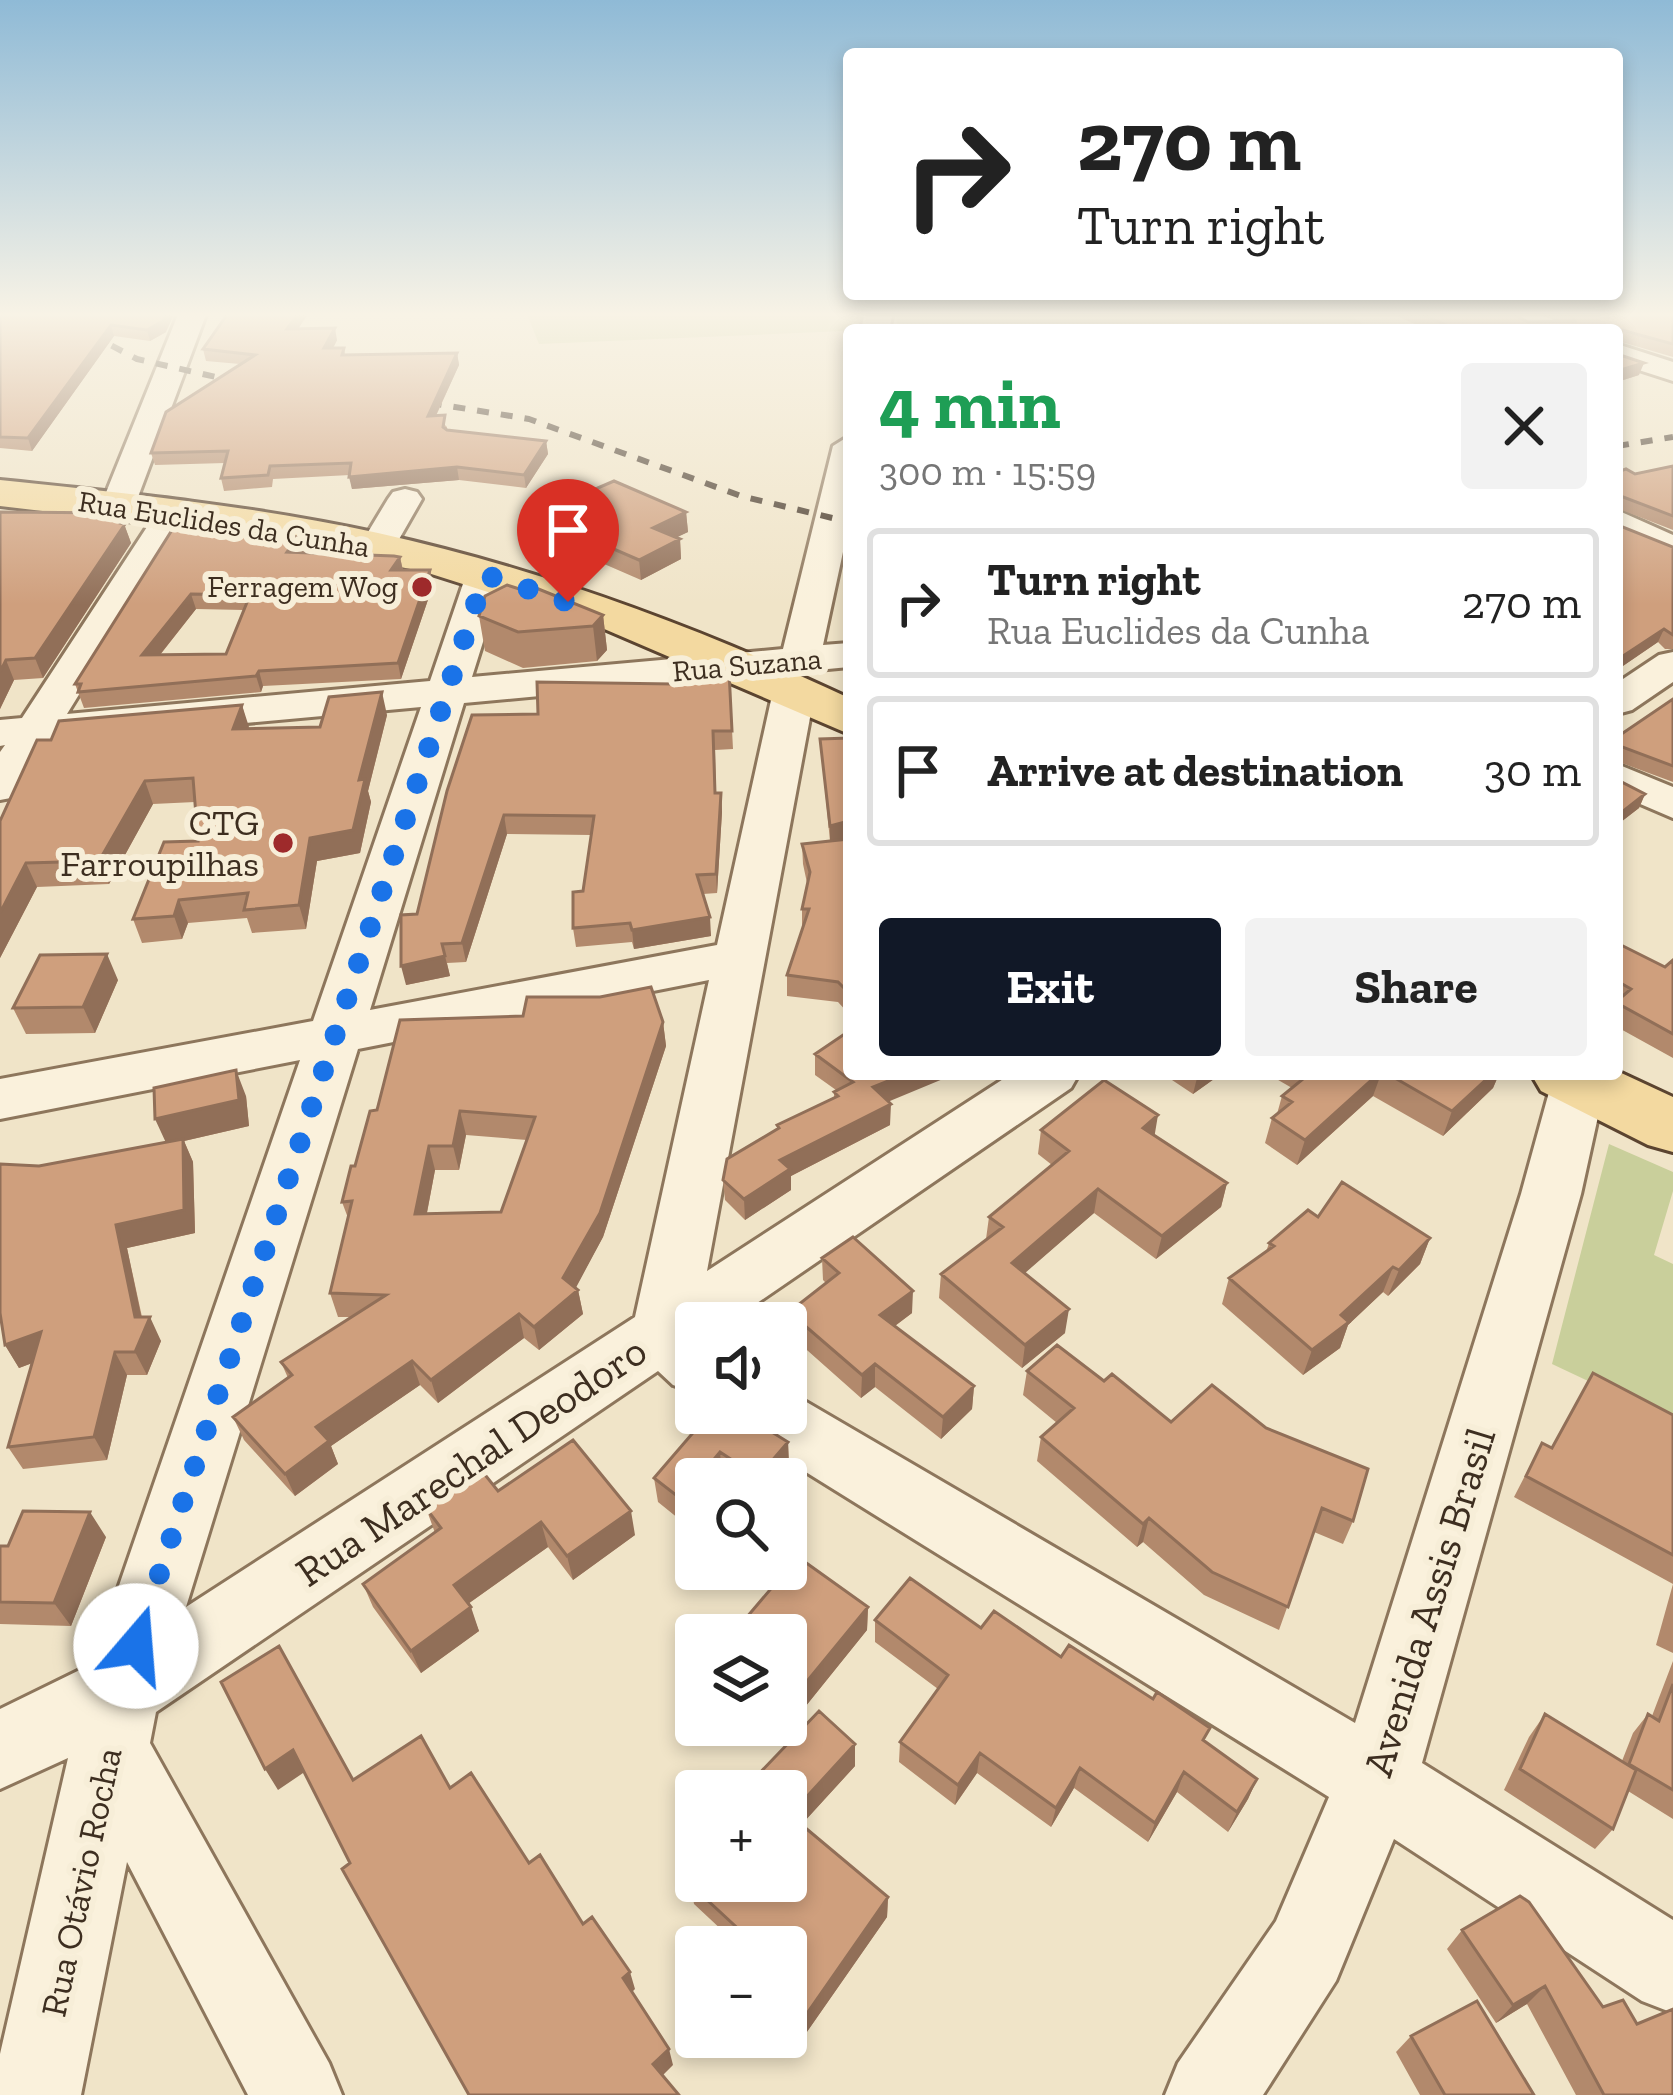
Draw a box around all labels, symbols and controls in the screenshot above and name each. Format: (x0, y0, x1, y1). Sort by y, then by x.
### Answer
text: 270 m (1077, 91, 1301, 192)
icon: right (879, 96, 1035, 252)
text: Turn right (1077, 193, 1324, 258)
text: 4 min (879, 360, 1061, 446)
button: close (1461, 363, 1587, 489)
text: 300 m · 15:59 (879, 448, 1096, 495)
pin (517, 479, 619, 602)
street label: Rua Euclides da Cunha (76, 483, 372, 565)
icon: arrive (535, 497, 601, 563)
text: Turn right (987, 553, 1200, 607)
place label: Ferragem Wog (207, 569, 398, 605)
icon: right (885, 570, 951, 636)
marker: Ferragem Wog (409, 574, 435, 600)
text: 270 m (1462, 576, 1581, 630)
text: Rua Euclides da Cunha (987, 607, 1370, 654)
street label: Rua Suzana (671, 641, 823, 689)
icon: arrive (885, 738, 951, 804)
text: Arrive at destination (987, 744, 1403, 798)
text: 30 m (1484, 744, 1581, 798)
place label: CTG Farroupilhas (60, 801, 259, 885)
marker: CTG Farroupilhas (270, 830, 296, 856)
button: Exit (879, 918, 1221, 1056)
button: Share (1245, 918, 1587, 1056)
map controls (675, 1302, 807, 2058)
button: sound (675, 1302, 807, 1434)
street label: Rua Marechal Deodoro (286, 1325, 656, 1597)
street label: Avenida Assis Brasil (1352, 1422, 1506, 1782)
button: search (675, 1458, 807, 1590)
position arrow (73, 1583, 199, 1709)
button: layers (675, 1614, 807, 1746)
street label: Rua Otávio Rocha (32, 1744, 130, 2020)
button: + (675, 1770, 807, 1902)
button: − (675, 1926, 807, 2058)

